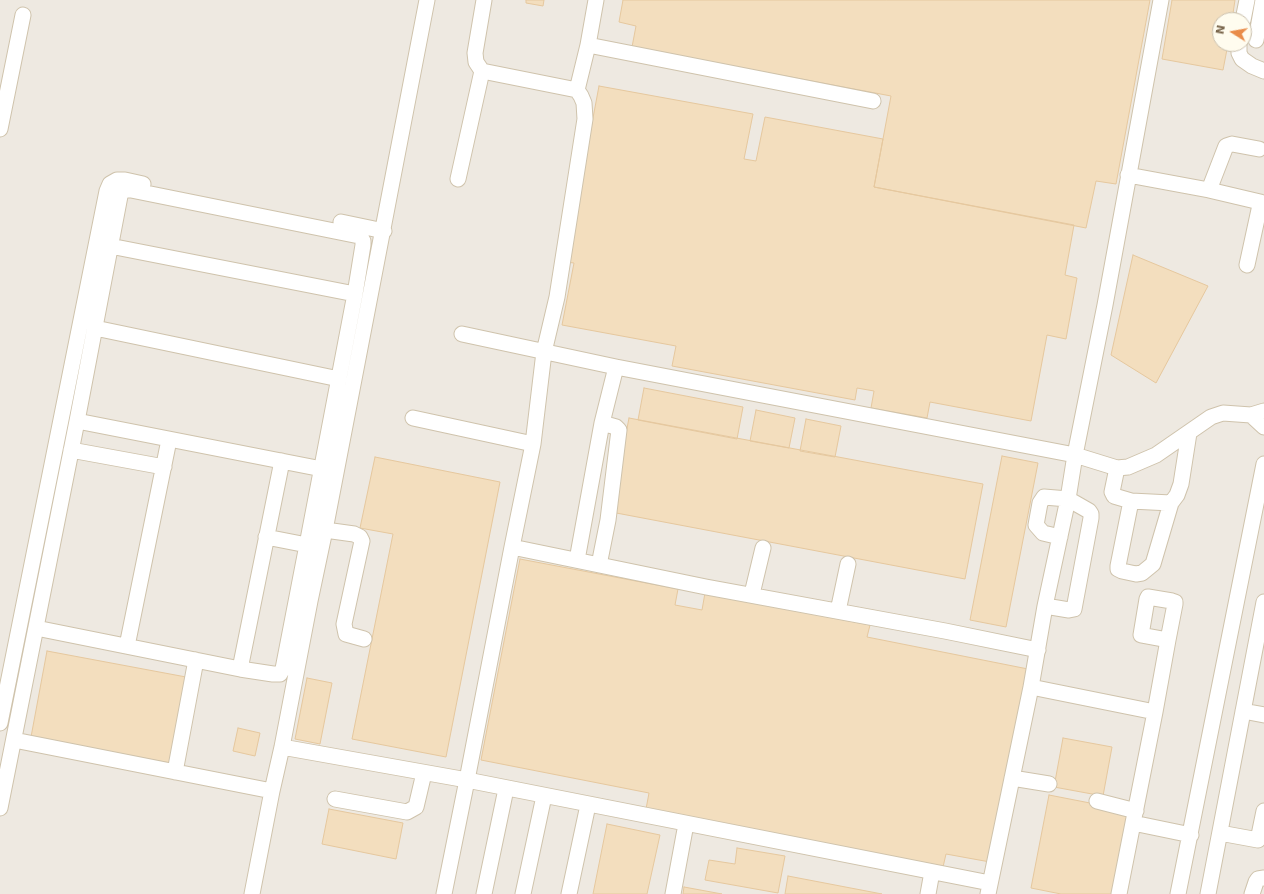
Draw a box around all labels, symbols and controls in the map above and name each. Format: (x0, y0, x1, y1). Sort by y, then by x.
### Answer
north arrow (1212, 12, 1252, 52)
text: N (1213, 24, 1228, 36)

